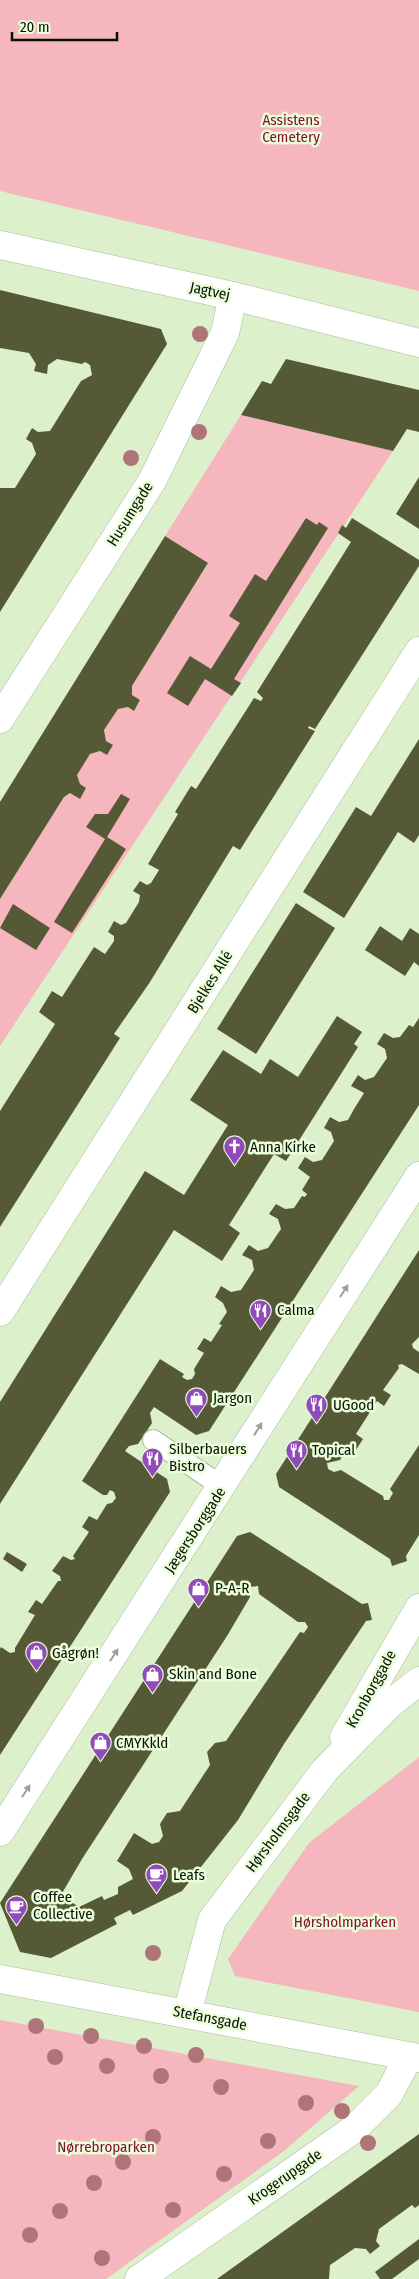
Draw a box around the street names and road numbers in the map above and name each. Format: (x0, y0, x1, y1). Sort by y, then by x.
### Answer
street label: Jagtvej (188, 278, 232, 304)
street label: Husumgade (103, 479, 157, 549)
street label: Bjelkes Allé (184, 947, 236, 1017)
street label: Jægersborggade (161, 1484, 229, 1576)
street label: Kronborggade (342, 1647, 400, 1731)
street label: Hørsholmsgade (242, 1788, 314, 1876)
street label: Stefansgade (171, 2002, 249, 2034)
street label: Krogerupgade (245, 2145, 325, 2209)

